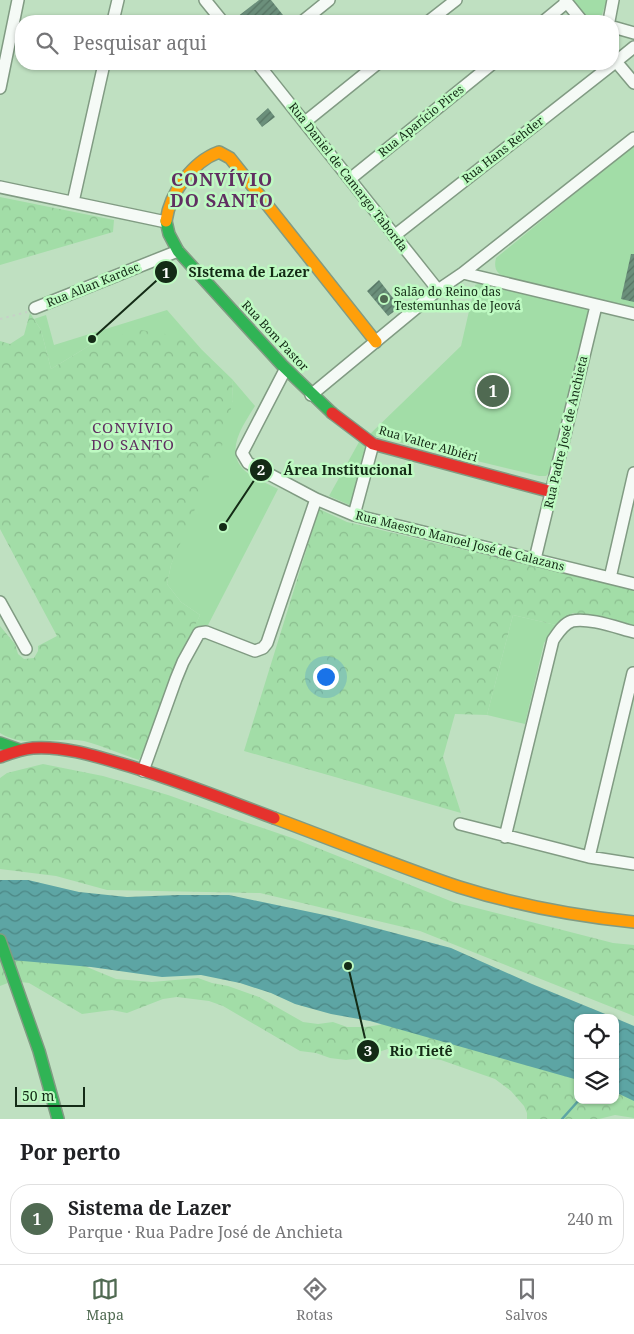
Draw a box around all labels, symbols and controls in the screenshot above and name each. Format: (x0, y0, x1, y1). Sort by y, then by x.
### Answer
search box (15, 15, 619, 70)
icon: search (33, 29, 61, 57)
text: Pesquisar aqui (73, 30, 207, 56)
street label: Rua Aparício Pires (374, 81, 467, 161)
street label: Rua Daniel de Camargo Taborda (285, 99, 412, 255)
street label: Rua Hans Rehder (458, 112, 547, 187)
district label: CONVÍVIO DO SANTO (170, 167, 274, 212)
street label: Rua Allan Kardec (44, 258, 142, 311)
callout: SIstema de Lazer (153, 258, 319, 287)
text: 1 (162, 262, 170, 282)
text: SIstema de Lazer (188, 262, 310, 281)
place label: Salão do Reino das Testemunhas de Jeová (394, 283, 521, 314)
marker: Salão do Reino das Testemunhas de Jeová (378, 293, 390, 305)
street label: Rua Bom Pastor (238, 297, 313, 375)
street label: Rua Padre José de Anchieta (540, 354, 591, 510)
pin: 1 (477, 372, 509, 410)
district label: CONVÍVIO DO SANTO (91, 417, 175, 454)
street label: Rua Valter Albiéri (377, 421, 480, 466)
callout: Área Institucional (248, 455, 422, 484)
text: 2 (257, 459, 265, 479)
text: Área Institucional (284, 460, 412, 479)
street label: Rua Maestro Manoel José de Calazans (354, 506, 566, 575)
your location (313, 664, 339, 690)
map controls (574, 1014, 619, 1104)
button: locate (574, 1014, 619, 1059)
callout: Rio Tietê (355, 1036, 463, 1065)
text: 3 (364, 1040, 372, 1060)
text: Rio Tietê (390, 1041, 452, 1060)
button: layers (574, 1059, 619, 1104)
scale bar (15, 1084, 85, 1107)
text: 50 m (22, 1086, 55, 1105)
text: Por perto (20, 1138, 121, 1166)
text: Sistema de Lazer (68, 1195, 231, 1221)
text: 1 (32, 1208, 42, 1230)
text: 240 m (567, 1208, 613, 1230)
text: Parque · Rua Padre José de Anchieta (68, 1221, 343, 1243)
tab: Mapa (86, 1275, 124, 1324)
tab: Rotas (296, 1275, 333, 1324)
tab: Salvos (505, 1275, 548, 1324)

